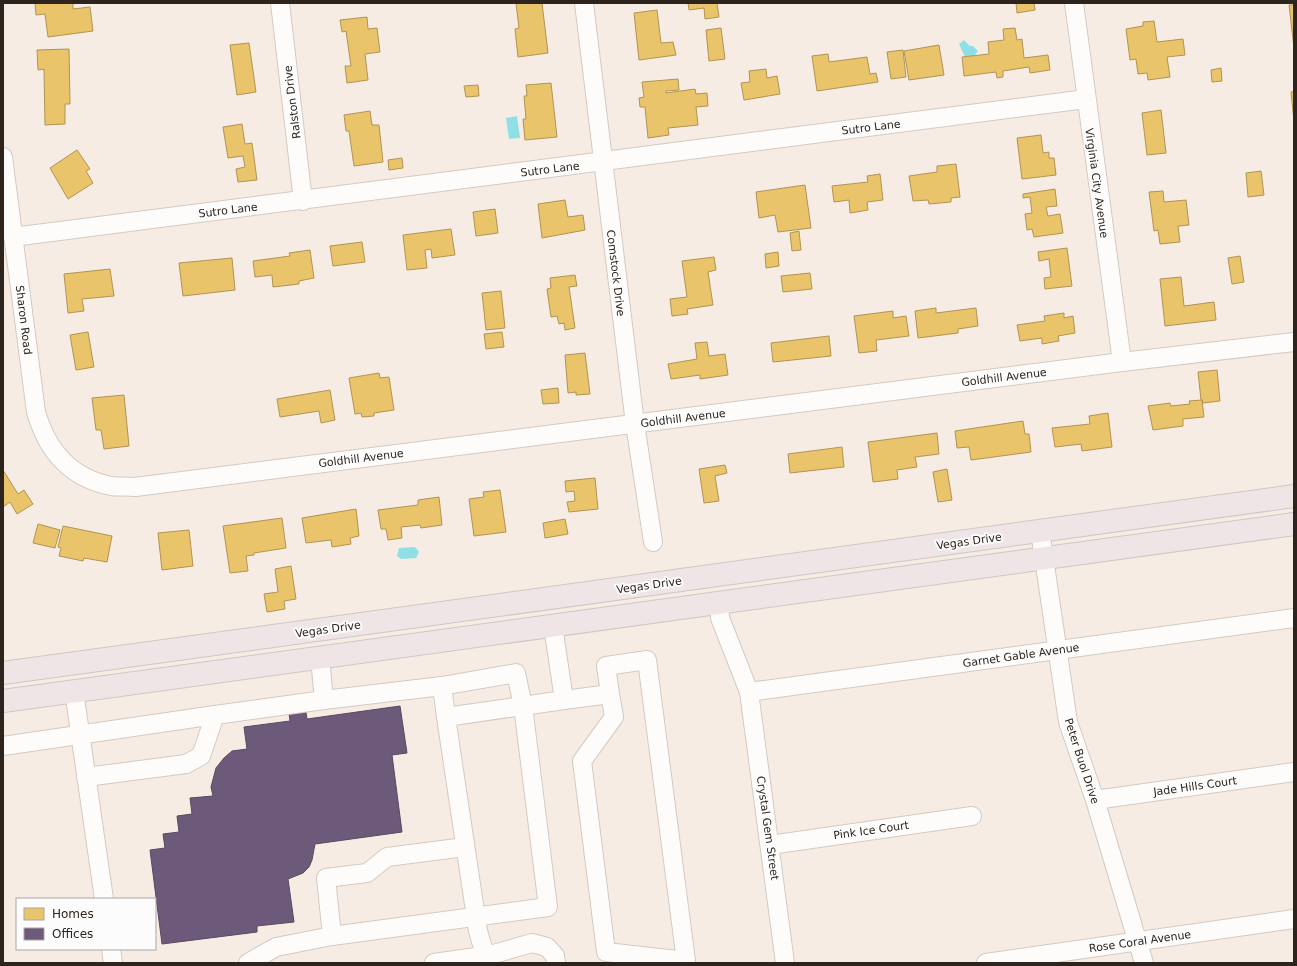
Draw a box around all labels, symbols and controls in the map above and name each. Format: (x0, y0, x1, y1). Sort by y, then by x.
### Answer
street label: Ralston Drive (282, 64, 303, 139)
street label: Sutro Lane (841, 117, 902, 138)
street label: Virginia City Avenue (1082, 127, 1111, 239)
street label: Sutro Lane (520, 159, 581, 180)
street label: Sutro Lane (198, 200, 259, 221)
street label: Comstock Drive (604, 229, 627, 317)
street label: Sharon Road (13, 285, 34, 355)
street label: Goldhill Avenue (961, 366, 1048, 389)
street label: Goldhill Avenue (640, 407, 727, 430)
street label: Goldhill Avenue (318, 447, 405, 470)
street label: Vegas Drive (936, 530, 1003, 553)
street label: Vegas Drive (616, 574, 683, 597)
street label: Vegas Drive (295, 618, 362, 641)
street label: Garnet Gable Avenue (962, 641, 1080, 670)
street label: Peter Buol Drive (1062, 717, 1102, 806)
street label: Jade Hills Court (1152, 774, 1238, 799)
street label: Crystal Gem Street (754, 775, 781, 882)
street label: Pink Ice Court (833, 819, 910, 842)
legend (16, 898, 156, 950)
text: Homes (52, 907, 94, 921)
text: Offices (52, 927, 93, 941)
street label: Rose Coral Avenue (1088, 928, 1192, 955)

